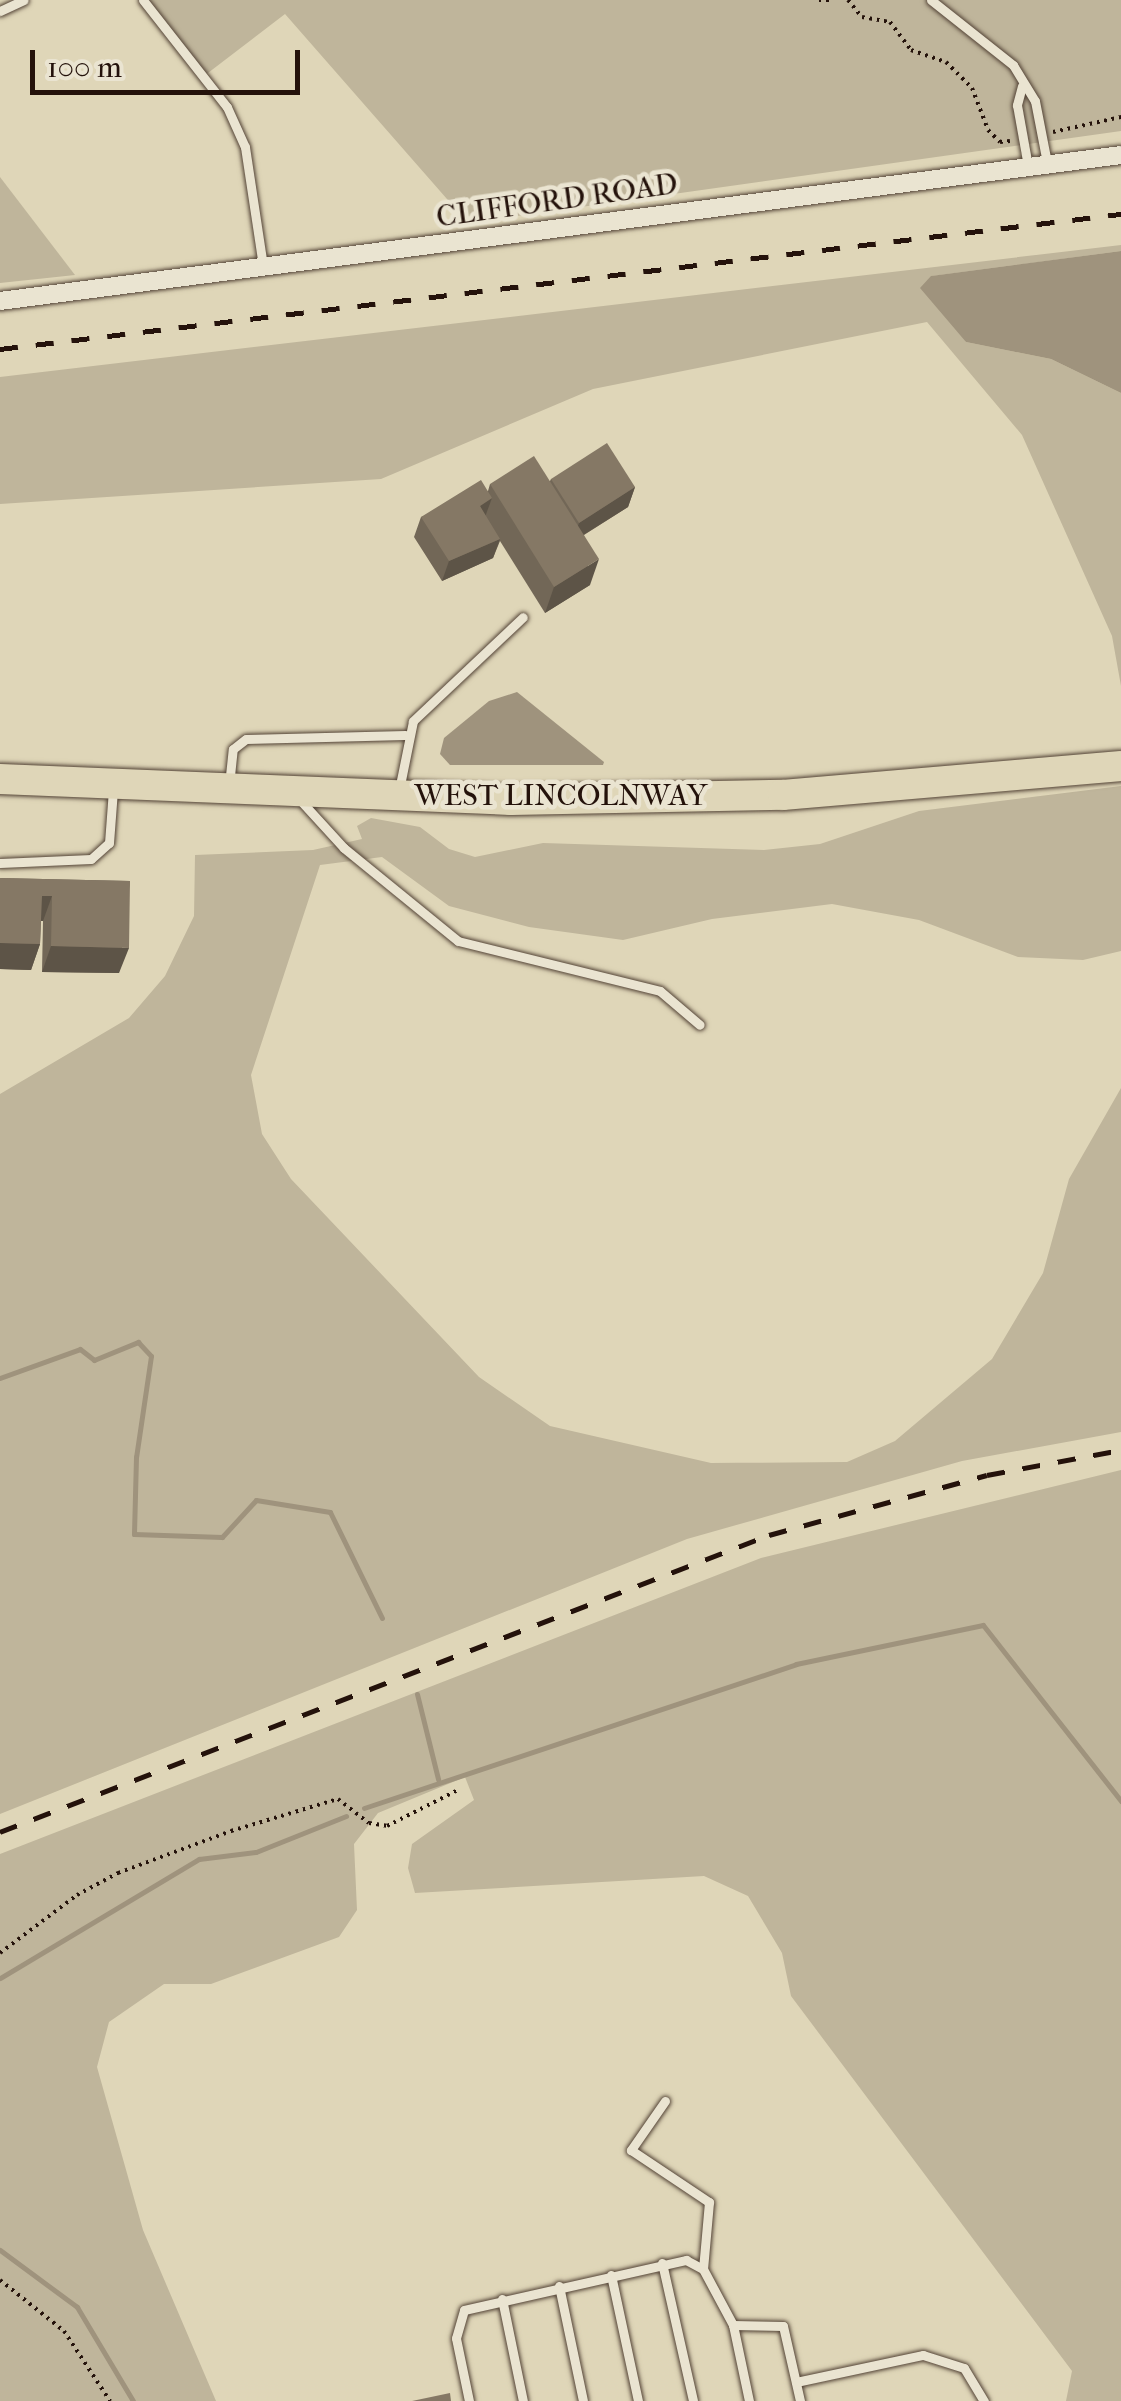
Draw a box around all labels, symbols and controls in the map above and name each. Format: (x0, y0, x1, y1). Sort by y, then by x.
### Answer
scale bar (35, 30, 305, 92)
text: 100 m (47, 50, 122, 85)
street label: CLIFFORD ROAD (434, 166, 680, 236)
street label: WEST LINCOLNWAY (414, 778, 708, 814)

